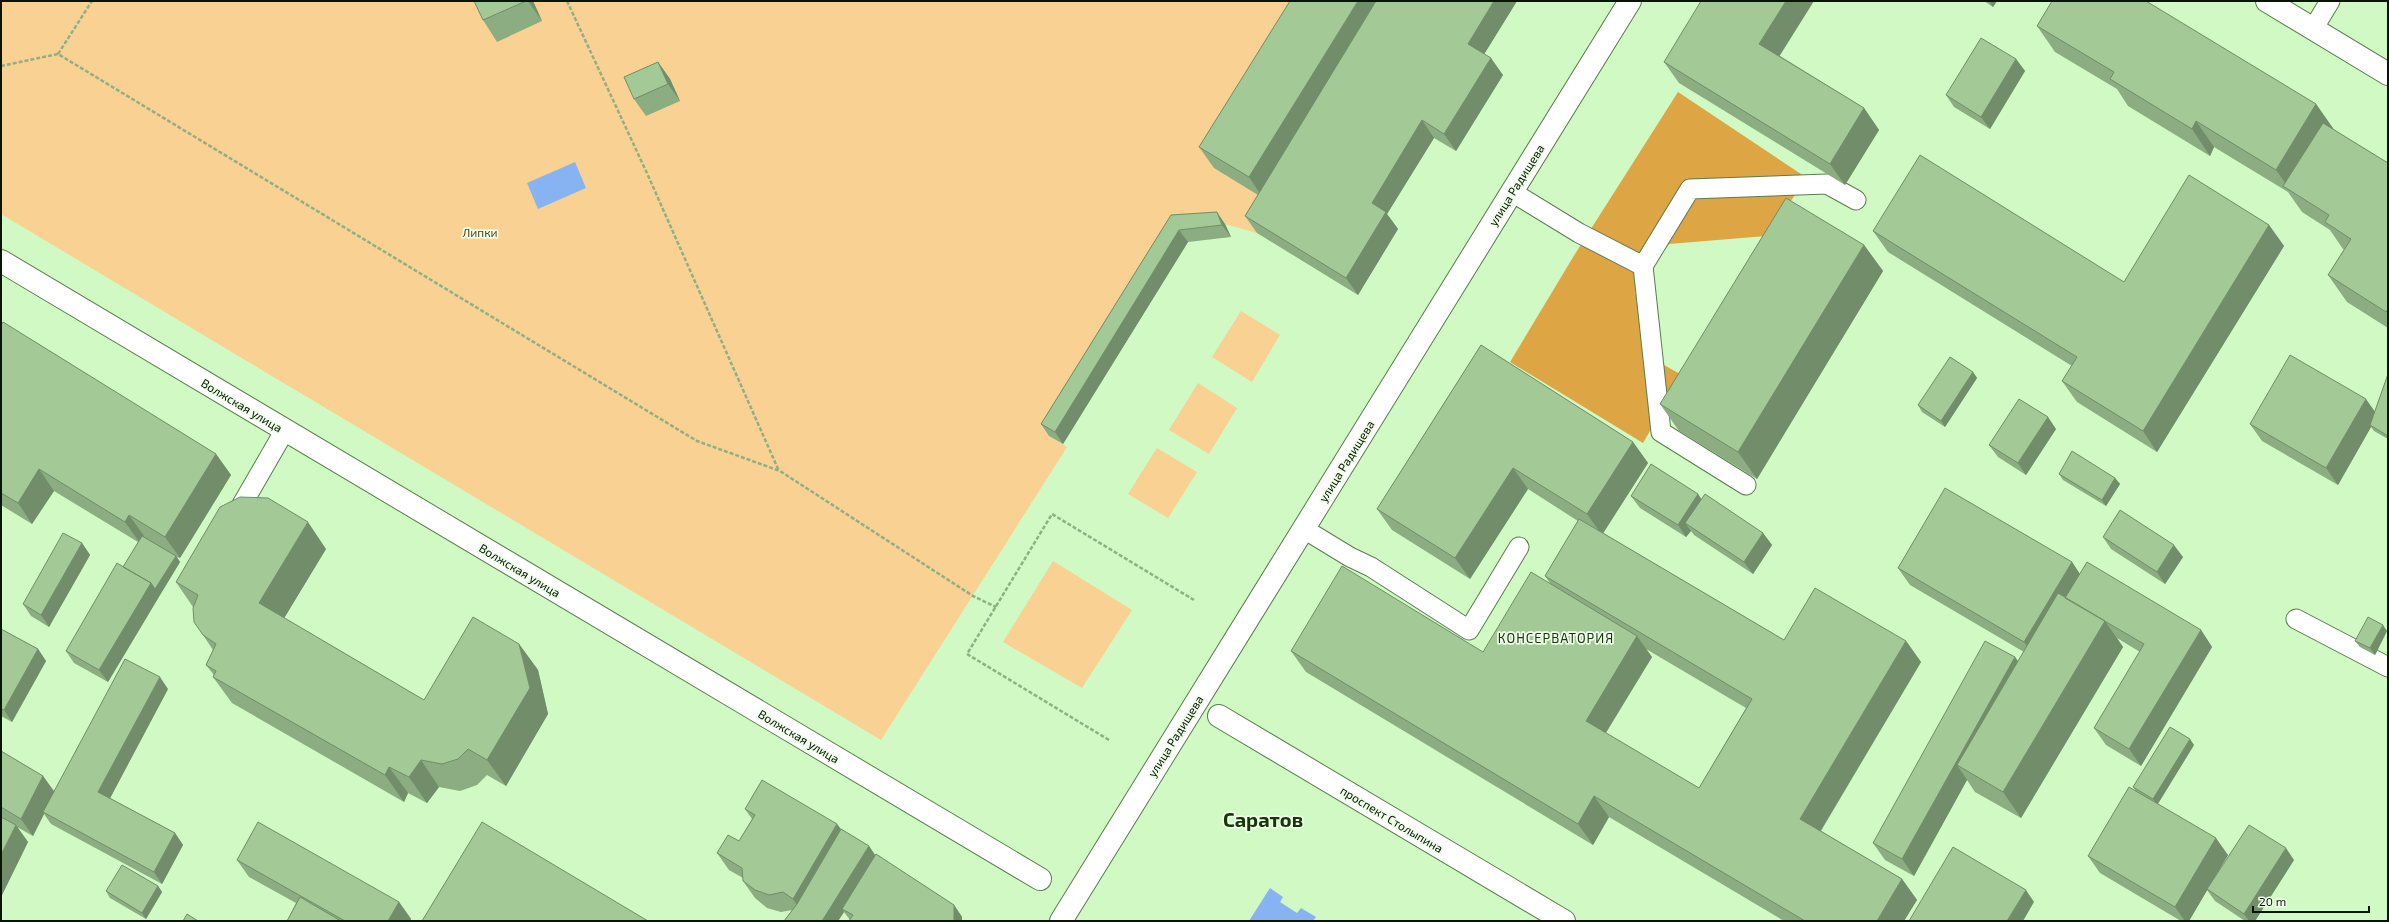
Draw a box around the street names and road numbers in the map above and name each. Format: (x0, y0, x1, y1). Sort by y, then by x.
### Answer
street label: улица Радищева (1485, 142, 1548, 229)
street label: Волжская улица (198, 375, 285, 436)
street label: улица Радищева (1315, 418, 1378, 505)
street label: Волжская улица (476, 540, 563, 601)
street label: улица Радищева (1144, 693, 1207, 780)
street label: Волжская улица (755, 706, 842, 767)
street label: проспект Столыпина (1338, 783, 1446, 855)

